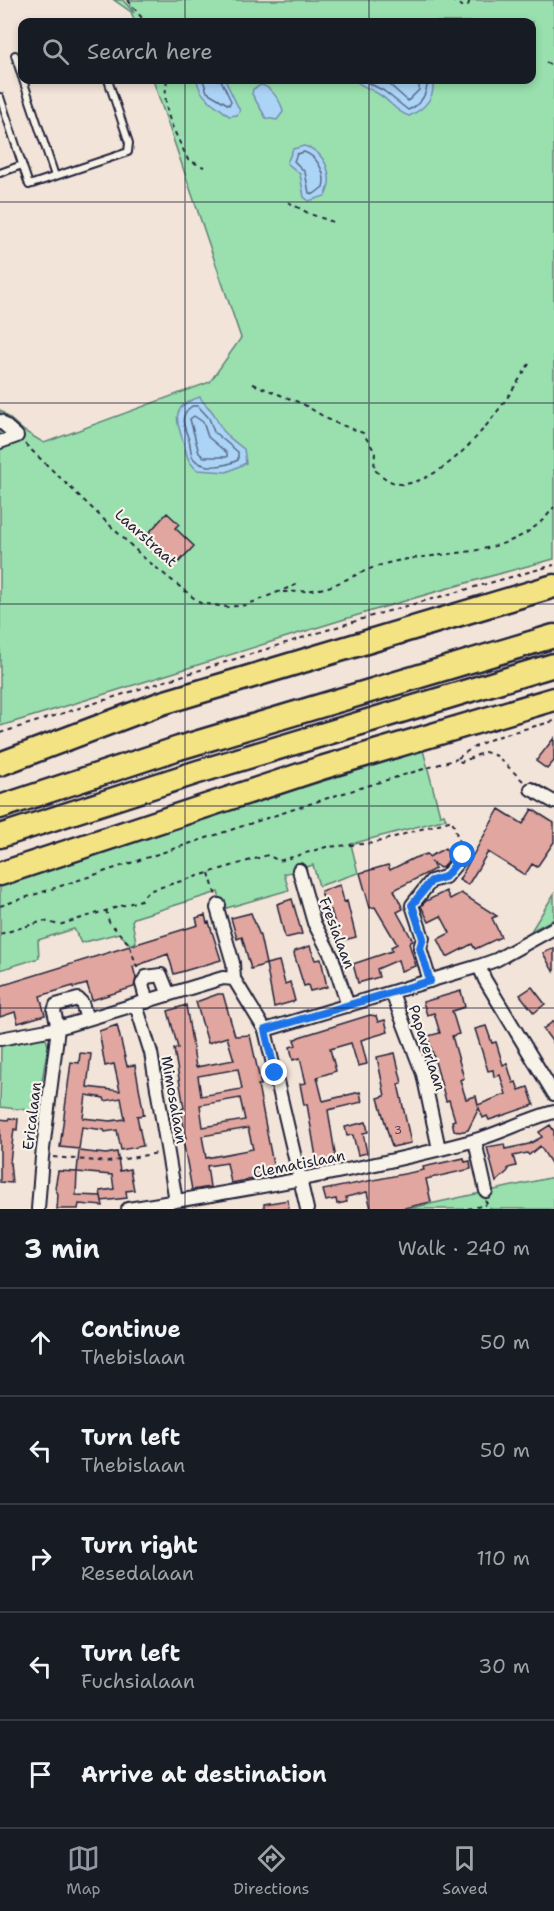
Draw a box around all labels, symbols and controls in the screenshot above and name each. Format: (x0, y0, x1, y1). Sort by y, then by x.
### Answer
search box (18, 18, 536, 84)
icon: search (39, 35, 72, 68)
text: Search here (87, 37, 213, 66)
street label: Laarstraat (111, 505, 181, 571)
route start (449, 841, 475, 867)
street label: Fresialaan (314, 894, 360, 972)
street label: Papaverlaan (404, 1002, 450, 1094)
street label: Mimosalaan (156, 1054, 192, 1146)
route end (261, 1059, 287, 1085)
street label: Ericalaan (18, 1081, 46, 1151)
house number: 3 (394, 1122, 402, 1138)
street label: Clematislaan (251, 1145, 347, 1183)
text: 3 min (24, 1231, 100, 1266)
text: Walk · 240 m (398, 1235, 530, 1261)
text: Continue (81, 1315, 181, 1344)
icon: ahead (24, 1326, 57, 1359)
text: 50 m (480, 1329, 530, 1355)
text: Thebislaan (81, 1344, 185, 1370)
text: Turn left (81, 1423, 180, 1452)
icon: left (24, 1434, 57, 1467)
text: 50 m (480, 1437, 530, 1463)
text: Thebislaan (81, 1452, 185, 1478)
text: Turn right (81, 1531, 198, 1560)
icon: right (24, 1542, 57, 1575)
text: 110 m (476, 1545, 530, 1571)
text: Resedalaan (81, 1560, 194, 1586)
text: Turn left (81, 1639, 180, 1668)
icon: left (24, 1650, 57, 1683)
text: 30 m (478, 1653, 530, 1679)
text: Fuchsialaan (81, 1668, 195, 1694)
icon: arrive (24, 1758, 57, 1791)
text: Arrive at destination (81, 1760, 327, 1789)
tab: Map (66, 1842, 101, 1899)
tab: Directions (233, 1842, 310, 1899)
tab: Saved (442, 1842, 488, 1899)

